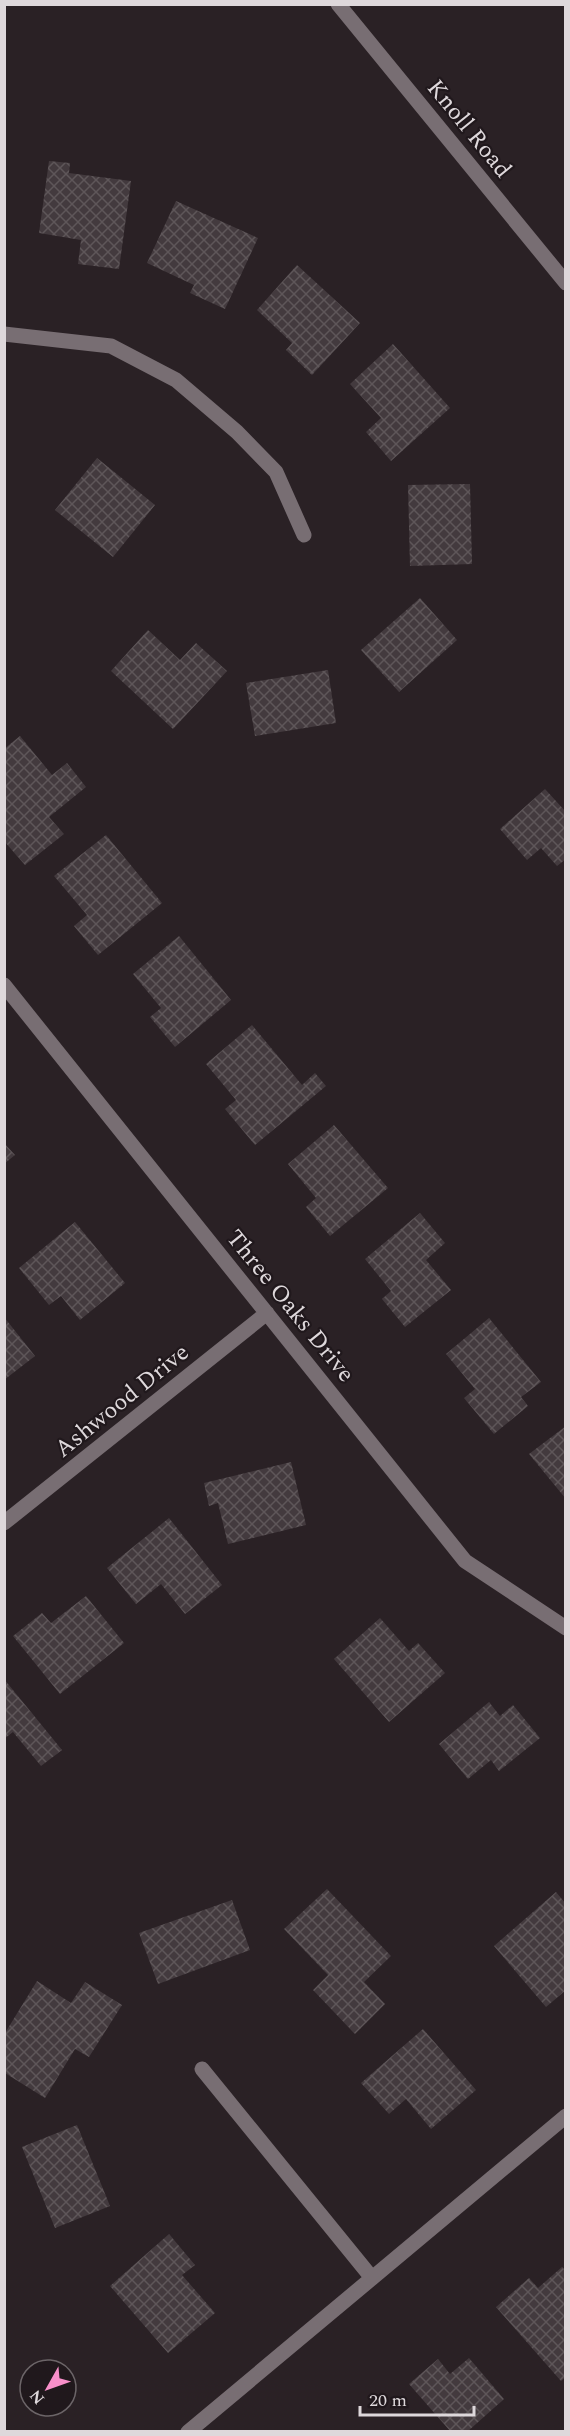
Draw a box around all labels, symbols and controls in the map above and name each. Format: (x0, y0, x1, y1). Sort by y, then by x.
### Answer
street label: Knoll Road (418, 72, 520, 186)
street label: Three Oaks Drive (217, 1222, 363, 1390)
street label: Ashwood Drive (47, 1335, 197, 1467)
north arrow (18, 2358, 78, 2418)
scale bar (360, 2379, 474, 2417)
text: N (24, 2384, 51, 2410)
text: 20 m (369, 2387, 407, 2414)

